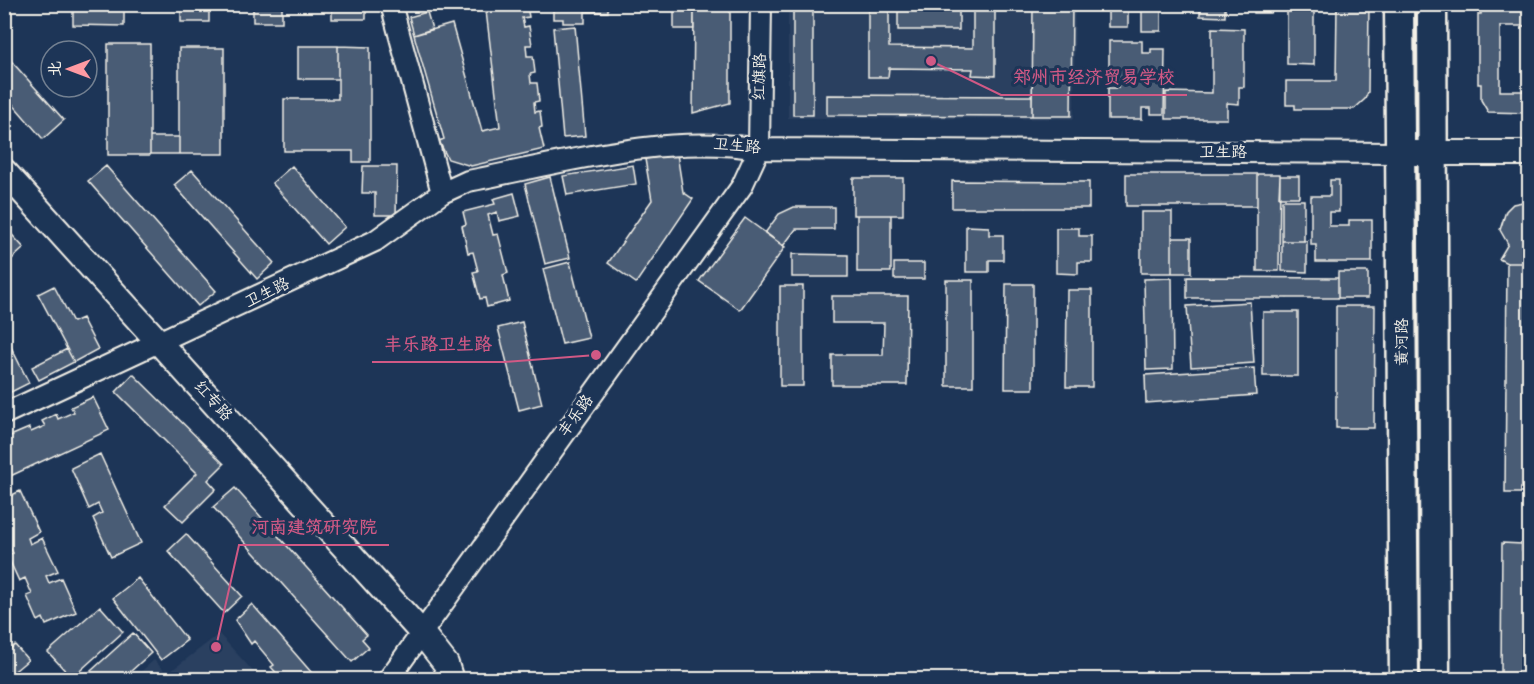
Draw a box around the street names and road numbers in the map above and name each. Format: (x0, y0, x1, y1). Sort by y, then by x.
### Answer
street label: 红旗路 (750, 53, 770, 101)
street label: 卫生路 (712, 134, 762, 158)
street label: 卫生路 (1199, 143, 1247, 162)
street label: 卫生路 (241, 274, 293, 312)
street label: 黄河路 (1393, 318, 1412, 366)
street label: 红专路 (190, 377, 236, 425)
street label: 丰乐路 (554, 391, 598, 441)

